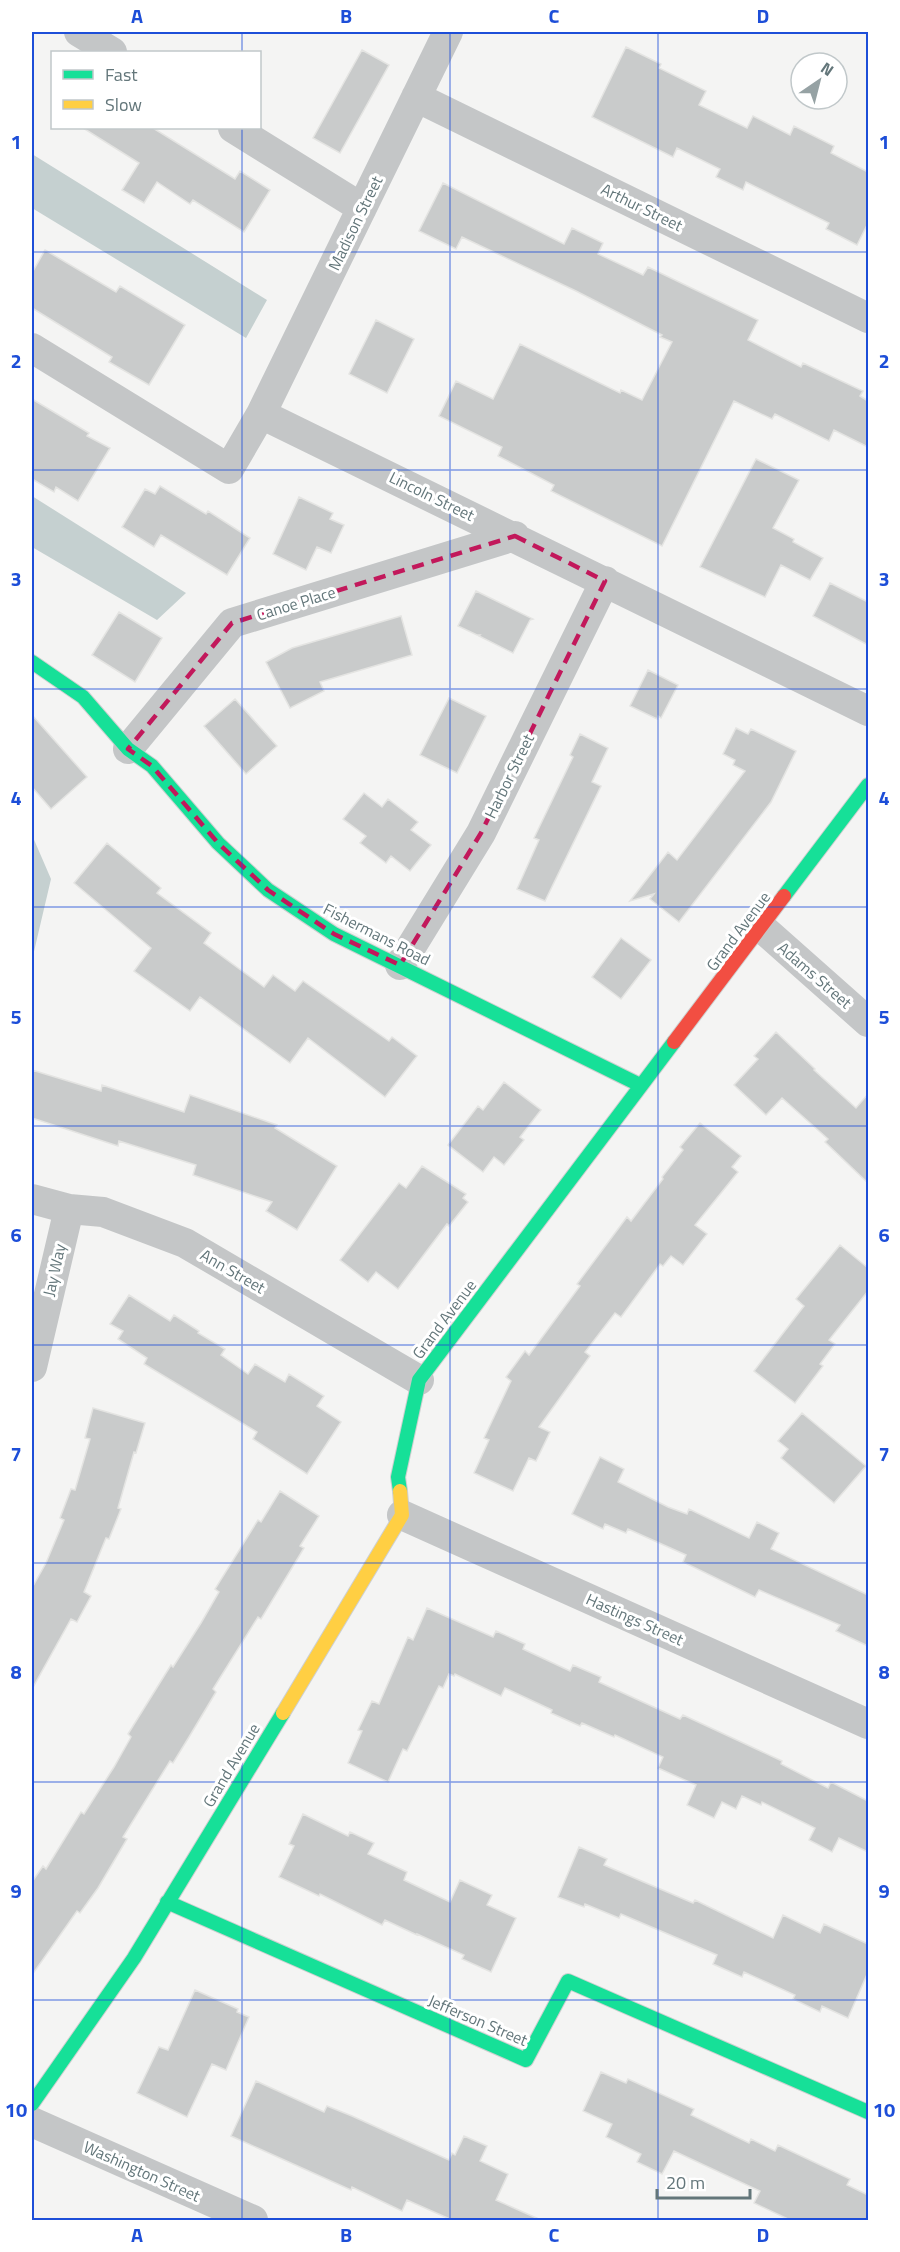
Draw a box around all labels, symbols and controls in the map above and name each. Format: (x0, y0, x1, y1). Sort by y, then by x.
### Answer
text: A (131, 0, 143, 31)
text: B (340, 0, 352, 31)
text: C (549, 0, 560, 31)
text: D (757, 0, 769, 31)
legend (51, 51, 261, 129)
north arrow (789, 51, 849, 111)
text: N (816, 56, 839, 82)
text: Fast (105, 61, 138, 88)
text: Slow (105, 91, 142, 118)
text: 1 (10, 126, 22, 157)
text: 1 (878, 126, 890, 157)
street label: Madison Street (322, 171, 388, 274)
street label: Arthur Street (597, 177, 687, 237)
text: 2 (10, 345, 22, 376)
text: 2 (878, 345, 890, 376)
street label: Lincoln Street (385, 465, 479, 527)
text: 3 (10, 563, 22, 594)
text: 3 (878, 563, 890, 594)
street label: Canoe Place (254, 580, 338, 626)
street label: Harbor Street (478, 729, 540, 822)
text: 4 (10, 782, 22, 813)
text: 4 (878, 782, 890, 813)
street label: Grand Avenue (700, 886, 776, 976)
street label: Fishermans Road (319, 897, 435, 971)
street label: Adams Street (773, 936, 858, 1014)
text: 5 (10, 1001, 22, 1032)
text: 5 (878, 1001, 890, 1032)
text: 6 (10, 1219, 22, 1250)
text: 6 (878, 1219, 890, 1250)
street label: Jay Way (36, 1241, 72, 1299)
street label: Ann Street (196, 1243, 270, 1299)
street label: Grand Avenue (406, 1274, 482, 1364)
text: 7 (10, 1438, 22, 1469)
text: 7 (878, 1438, 890, 1469)
street label: Hastings Street (582, 1587, 688, 1651)
text: 8 (10, 1656, 22, 1687)
text: 8 (878, 1656, 890, 1687)
street label: Grand Avenue (196, 1719, 266, 1811)
text: 9 (10, 1875, 22, 1906)
text: 9 (878, 1875, 890, 1906)
street label: Jefferson Street (425, 1988, 532, 2052)
text: 10 (5, 2094, 27, 2125)
text: 10 (873, 2094, 895, 2125)
street label: Washington Street (80, 2134, 205, 2208)
scale bar (657, 2162, 750, 2200)
text: 20 m (666, 2169, 705, 2196)
text: A (131, 2219, 143, 2250)
text: B (340, 2219, 352, 2250)
text: C (549, 2219, 560, 2250)
text: D (757, 2219, 769, 2250)

